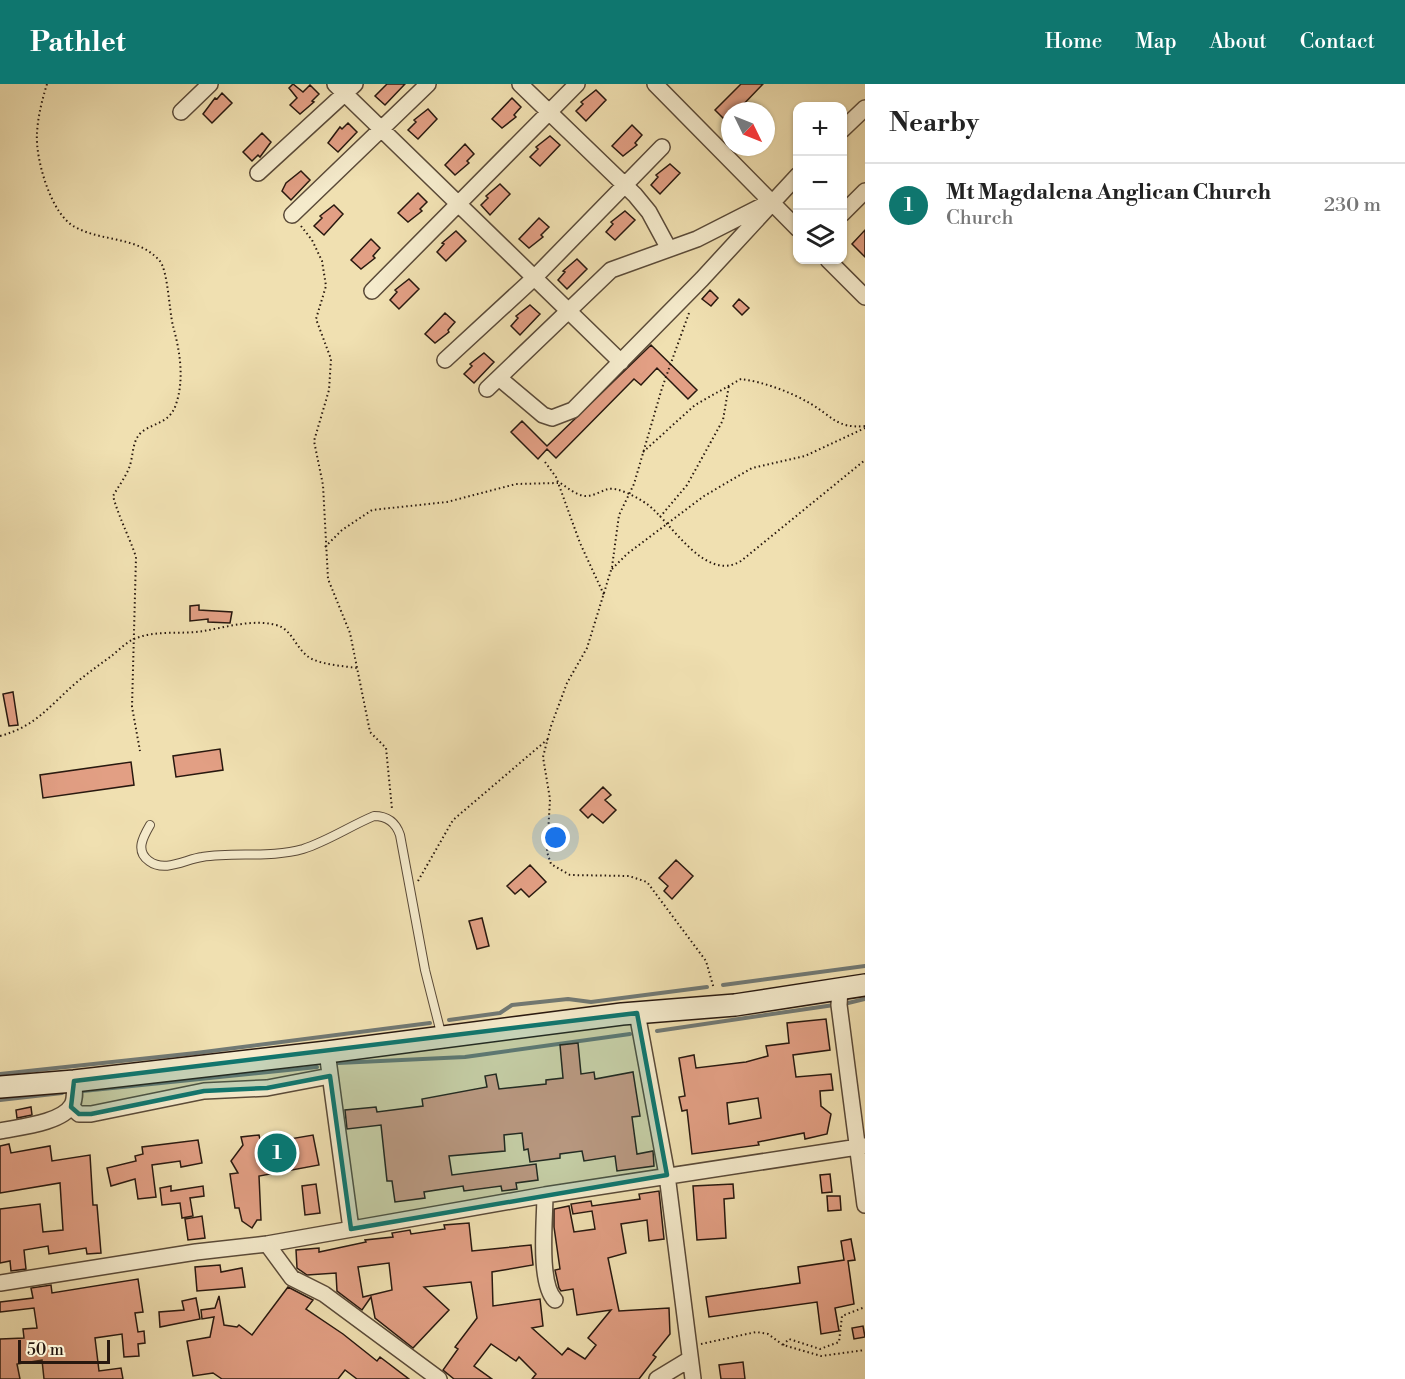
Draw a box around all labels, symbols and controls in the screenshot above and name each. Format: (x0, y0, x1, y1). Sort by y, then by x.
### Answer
text: Pathlet (30, 25, 126, 60)
text: Home (1045, 29, 1102, 55)
text: Map (1135, 29, 1177, 55)
text: About (1210, 29, 1267, 55)
text: Contact (1300, 29, 1375, 55)
north arrow (721, 102, 775, 156)
map controls (793, 102, 847, 264)
button: + (793, 102, 847, 156)
text: Nearby (889, 107, 979, 139)
button: − (793, 156, 847, 210)
text: Mt Magdalena Anglican Church (946, 179, 1271, 206)
text: 1 (904, 193, 913, 218)
text: 230 m (1324, 193, 1381, 218)
text: Church (946, 206, 1013, 231)
button: layers (793, 210, 847, 264)
your location (541, 823, 570, 852)
pin: 1 (258, 1130, 296, 1176)
scale bar (18, 1337, 110, 1364)
text: 50 m (27, 1340, 64, 1360)

